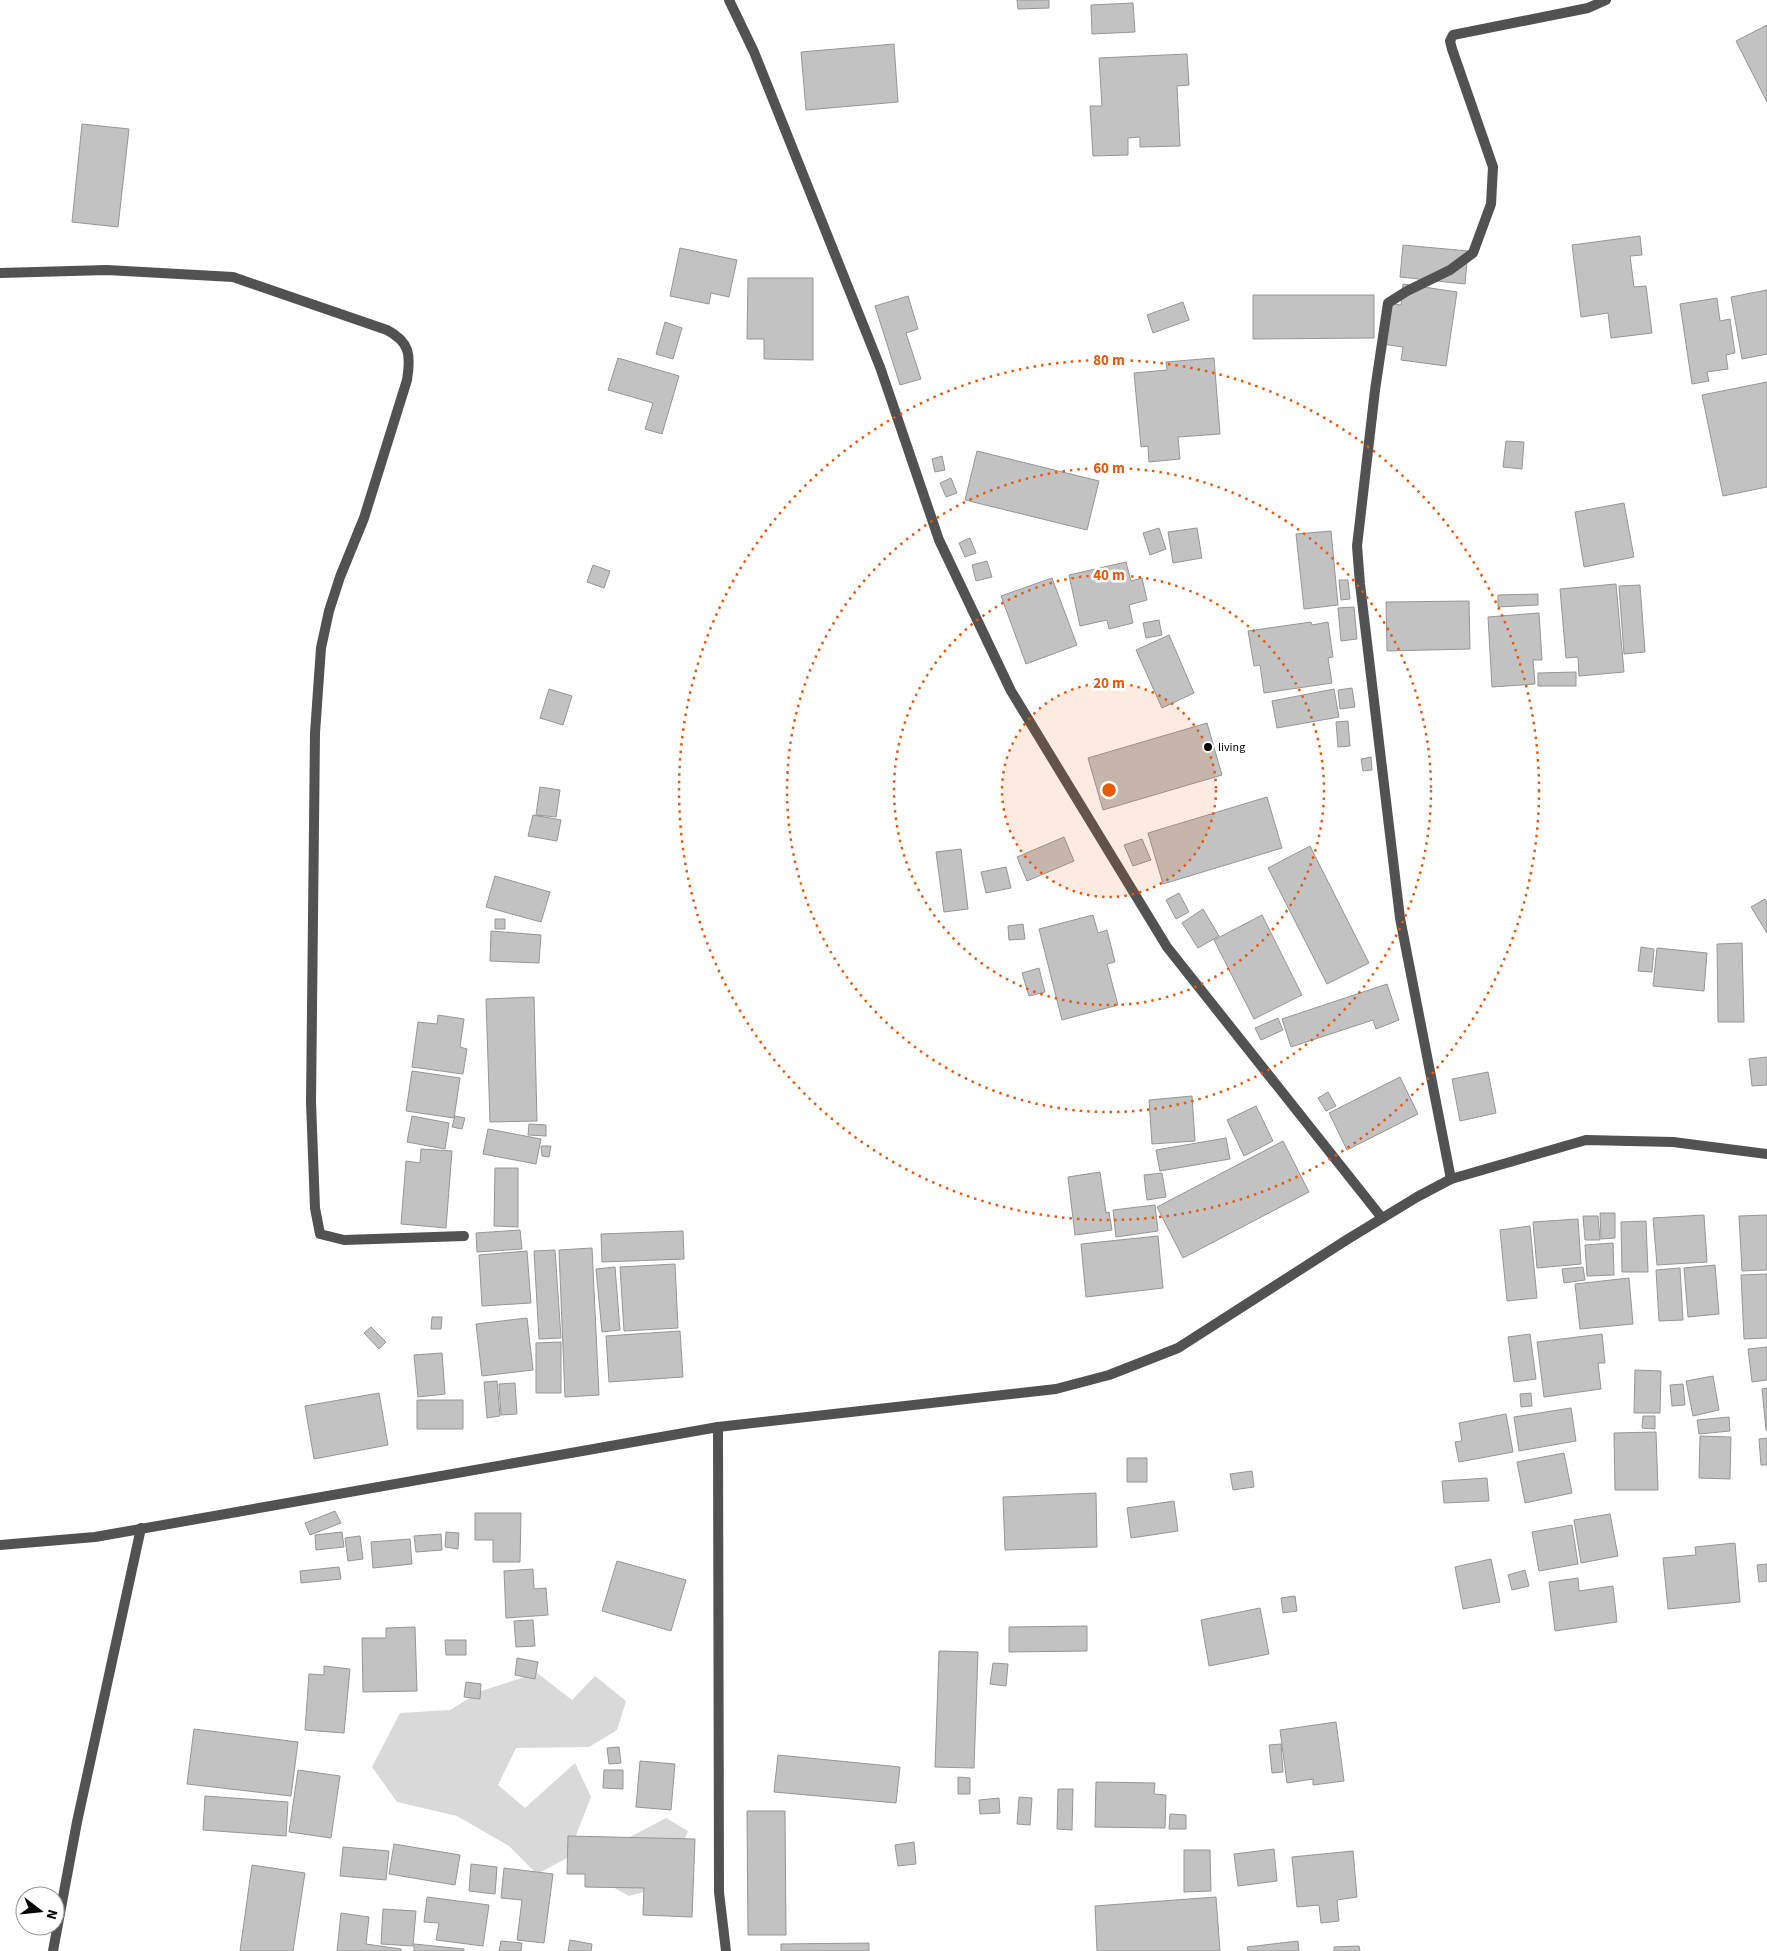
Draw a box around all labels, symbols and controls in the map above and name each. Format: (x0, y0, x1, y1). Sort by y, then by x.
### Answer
text: 80 m (1093, 350, 1125, 371)
text: 60 m (1093, 458, 1125, 479)
text: 40 m (1093, 565, 1125, 586)
text: 20 m (1093, 673, 1125, 694)
place label: living (1218, 739, 1245, 756)
marker: living (1202, 741, 1214, 753)
centre of rings (1100, 781, 1118, 799)
north arrow (15, 1886, 65, 1936)
text: N (41, 1907, 62, 1922)

